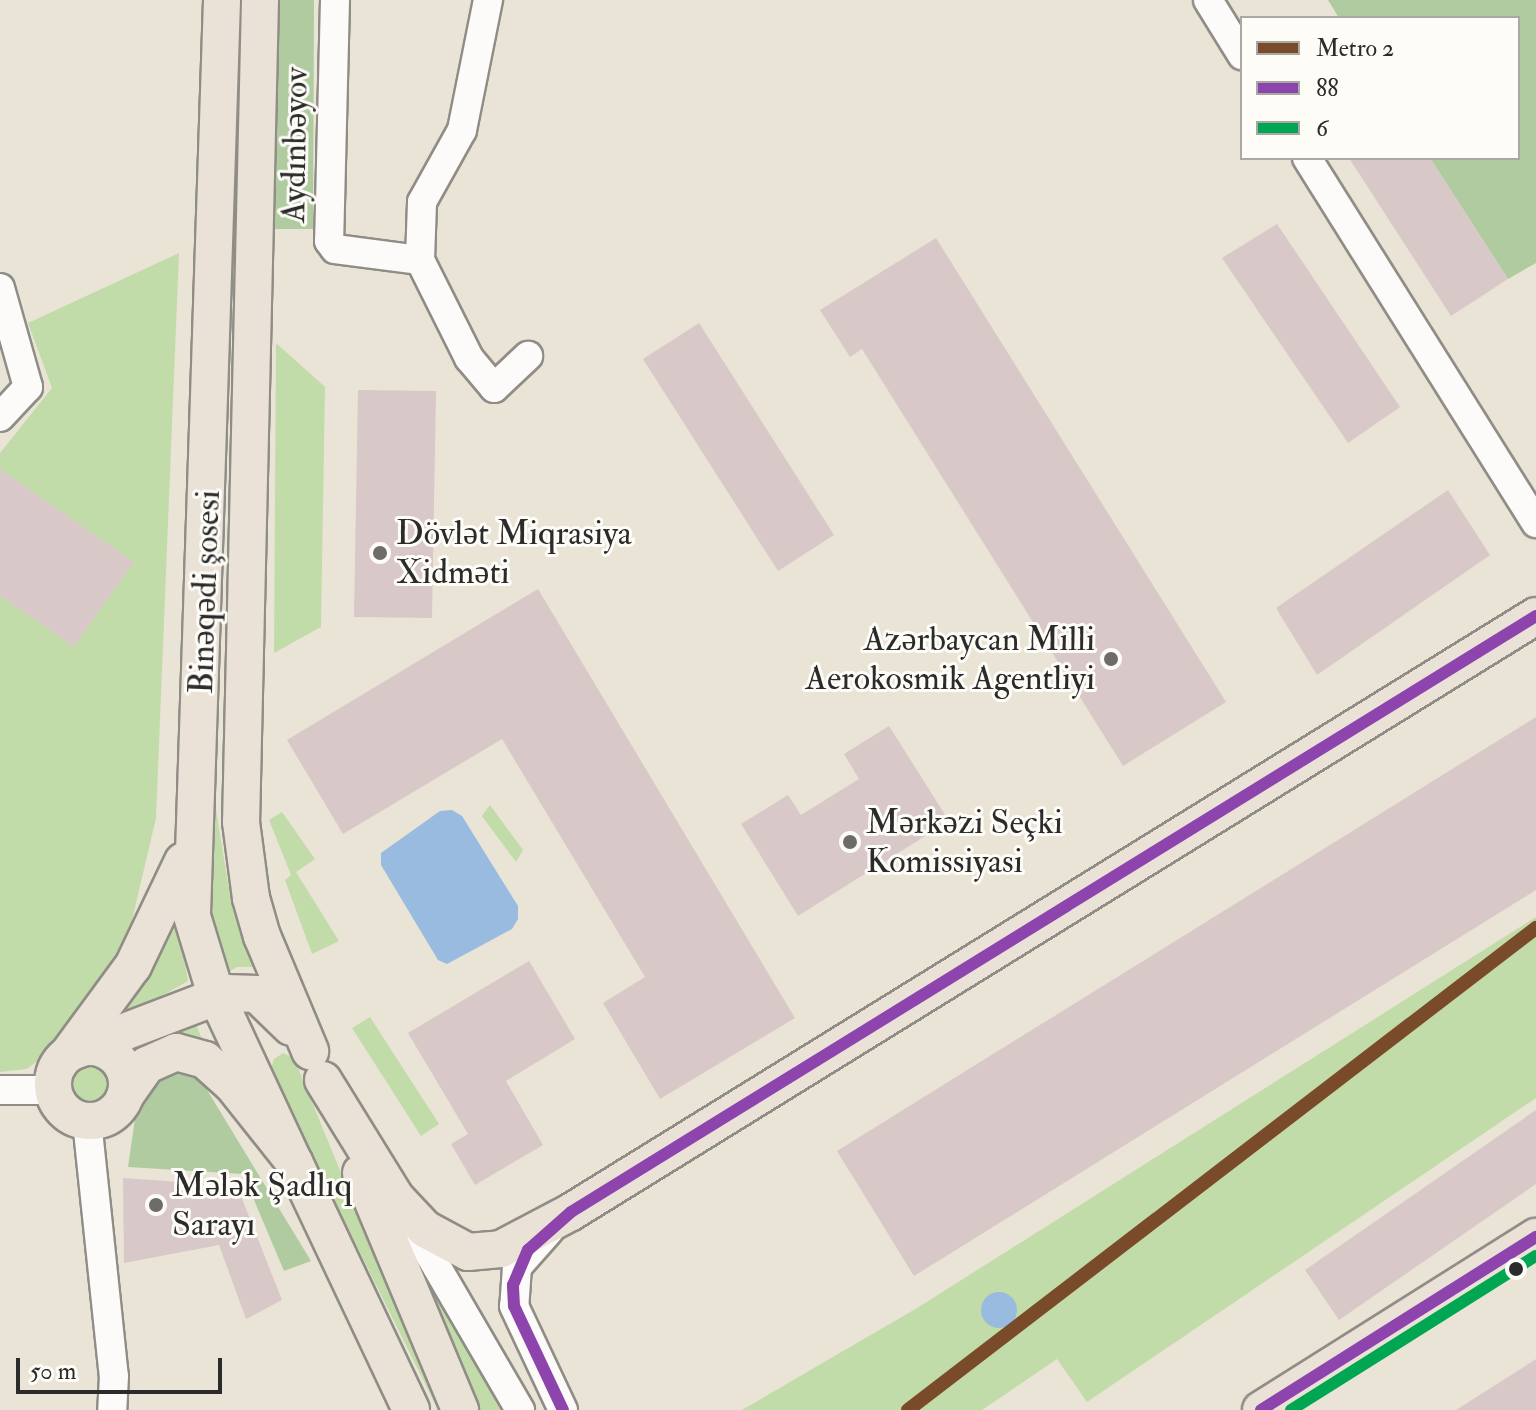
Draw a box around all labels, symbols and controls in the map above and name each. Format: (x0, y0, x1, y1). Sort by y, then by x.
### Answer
legend (1240, 16, 1520, 160)
text: Metro 2 (1316, 33, 1394, 64)
street label: Aydınbəyov (273, 67, 317, 223)
text: 88 (1316, 73, 1339, 104)
text: 6 (1316, 113, 1328, 144)
street label: Binəqədi şosesi (181, 489, 229, 695)
place label: Dövlət Miqrasiya Xidməti (396, 513, 632, 592)
marker: Dövlət Miqrasiya Xidməti (371, 544, 389, 562)
place label: Azərbaycan Milli Aerokosmik Agentliyi (805, 619, 1095, 698)
marker: Azərbaycan Milli Aerokosmik Agentliyi (1102, 650, 1120, 668)
place label: Mərkəzi Seçki Komissiyasi (866, 802, 1063, 882)
marker: Mərkəzi Seçki Komissiyasi (841, 833, 859, 851)
place label: Mələk Şadlıq Sarayı (172, 1165, 352, 1244)
marker: Mələk Şadlıq Sarayı (147, 1196, 165, 1214)
unlabelled marker (1508, 1261, 1524, 1277)
scale bar (20, 1342, 226, 1392)
text: 50 m (30, 1356, 76, 1387)

